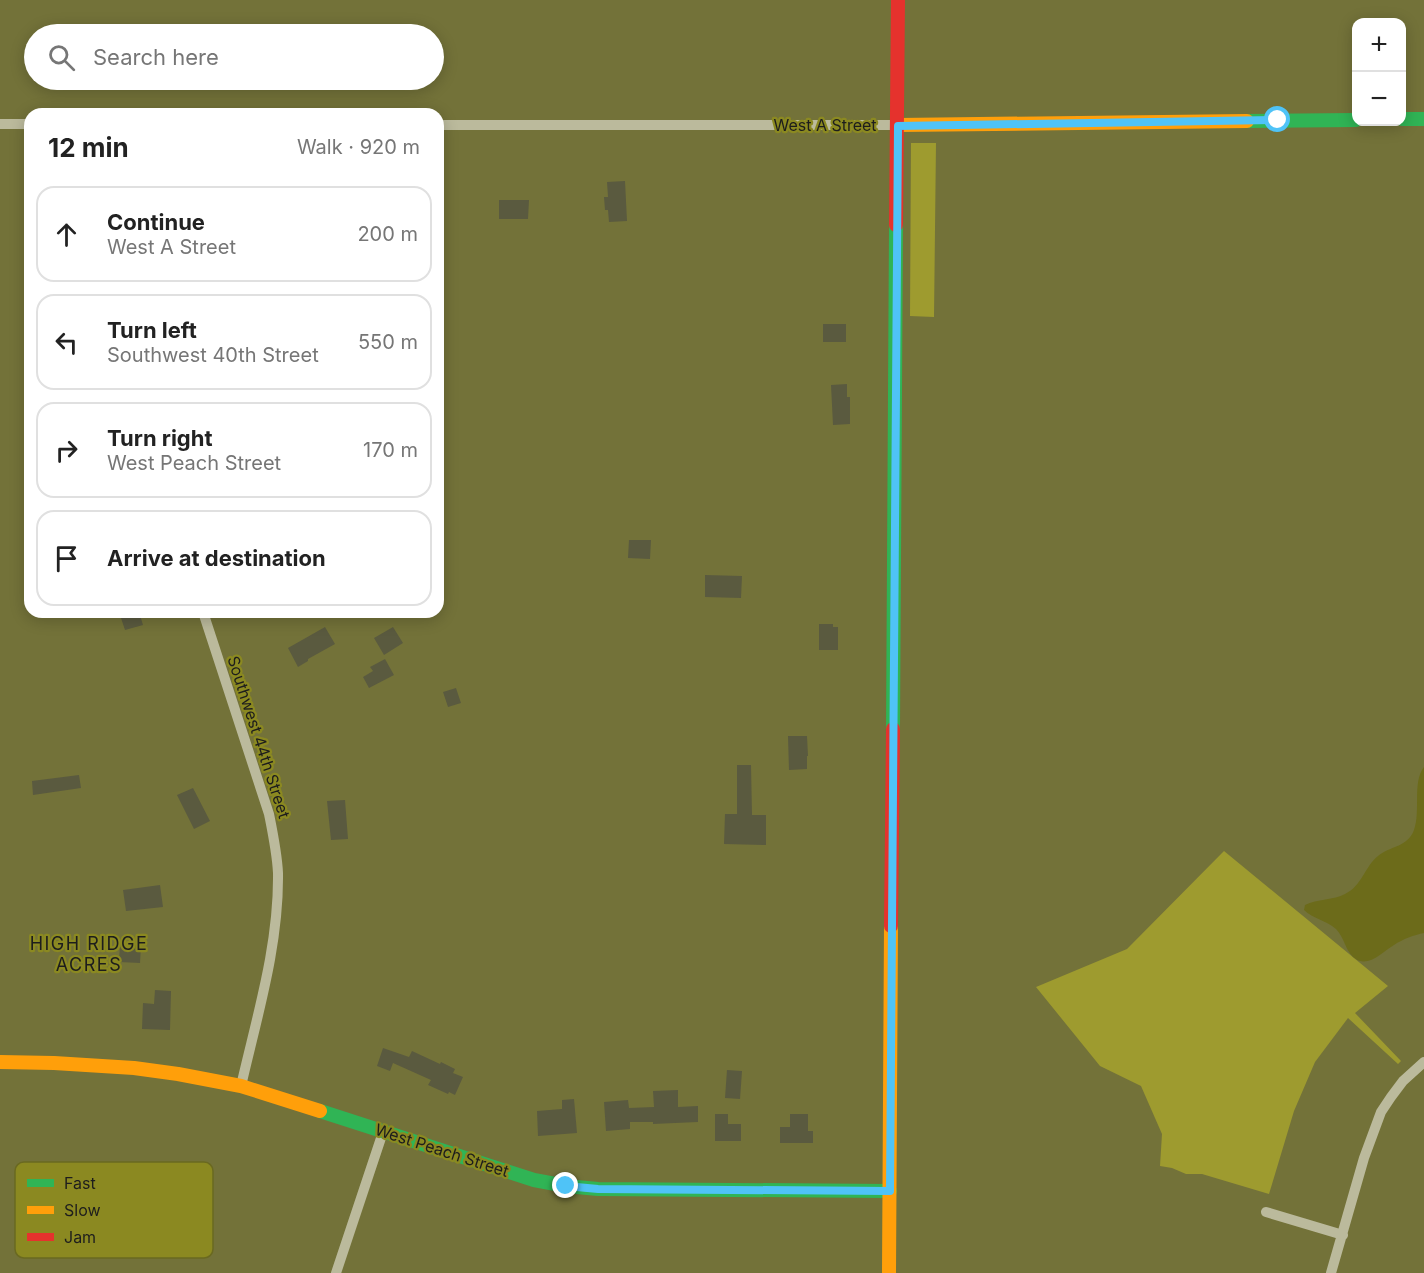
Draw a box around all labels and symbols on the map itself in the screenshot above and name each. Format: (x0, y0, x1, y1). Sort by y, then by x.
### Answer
route start (1264, 106, 1290, 132)
street label: West A Street (773, 115, 877, 135)
street label: Southwest 44th Street (223, 653, 295, 821)
district label: HIGH RIDGE ACRES (30, 933, 148, 975)
street label: West Peach Street (373, 1119, 511, 1181)
legend (15, 1162, 213, 1258)
route end (552, 1172, 578, 1198)
text: Fast (64, 1173, 96, 1193)
text: Slow (64, 1200, 101, 1220)
text: Jam (64, 1227, 96, 1247)

